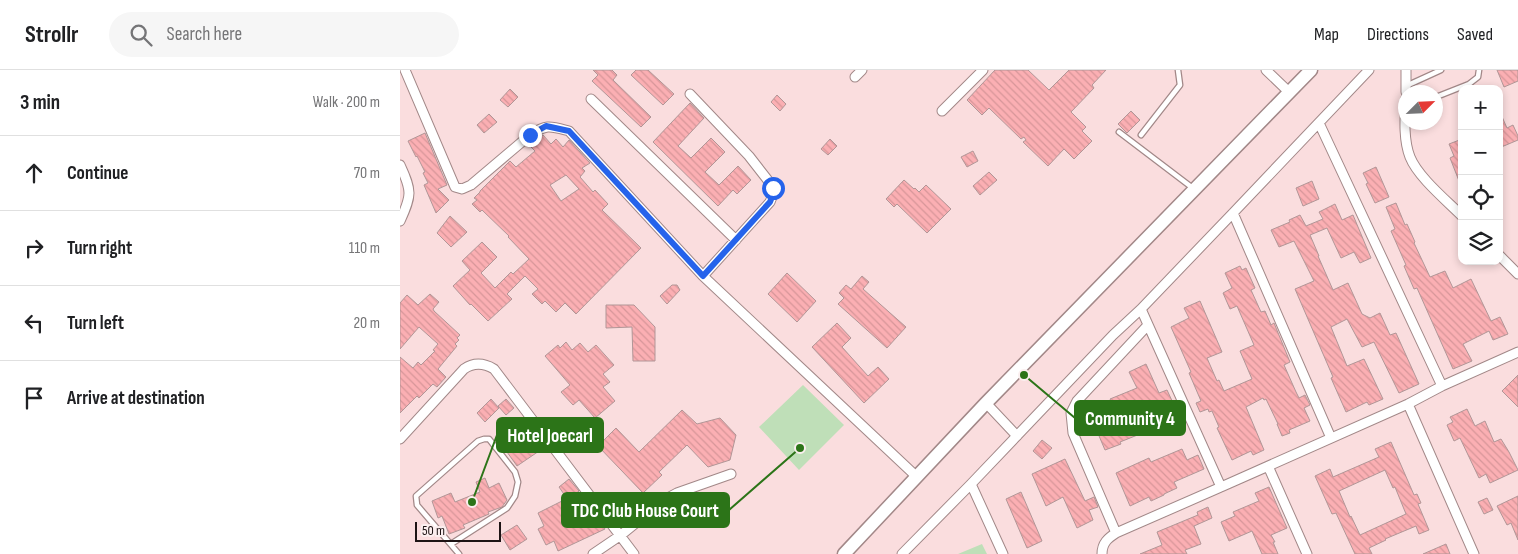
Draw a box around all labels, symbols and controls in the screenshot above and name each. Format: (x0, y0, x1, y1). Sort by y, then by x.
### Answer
search box (109, 12, 459, 57)
text: Strollr (25, 20, 79, 49)
icon: search (127, 21, 155, 49)
text: Search here (167, 23, 242, 46)
text: Map (1314, 24, 1339, 45)
text: Directions (1367, 24, 1429, 45)
text: Saved (1457, 24, 1493, 45)
north arrow (1398, 85, 1443, 130)
map controls (1458, 85, 1503, 265)
button: + (1458, 85, 1503, 130)
text: 3 min (20, 90, 60, 115)
text: Walk · 200 m (313, 93, 380, 112)
route end (519, 124, 542, 147)
button: − (1458, 130, 1503, 175)
icon: ahead (20, 159, 48, 187)
text: Continue (67, 162, 128, 185)
text: 70 m (354, 164, 380, 183)
button: locate (1458, 175, 1503, 220)
route start (762, 177, 785, 200)
button: layers (1458, 220, 1503, 265)
icon: right (20, 234, 48, 262)
text: Turn right (67, 237, 132, 260)
text: 110 m (349, 239, 380, 258)
icon: left (20, 309, 48, 337)
text: Turn left (67, 312, 124, 335)
text: 20 m (353, 314, 380, 333)
icon: arrive (20, 384, 48, 412)
text: Arrive at destination (67, 387, 205, 410)
callout: Community 4 (1075, 401, 1185, 435)
text: Community 4 (1085, 408, 1175, 431)
callout: Hotel Joecarl (497, 418, 603, 452)
text: Hotel Joecarl (507, 425, 593, 448)
callout: TDC Club House Court (562, 493, 729, 527)
text: TDC Club House Court (571, 500, 719, 523)
scale bar (415, 519, 501, 542)
text: 50 m (422, 522, 445, 539)

